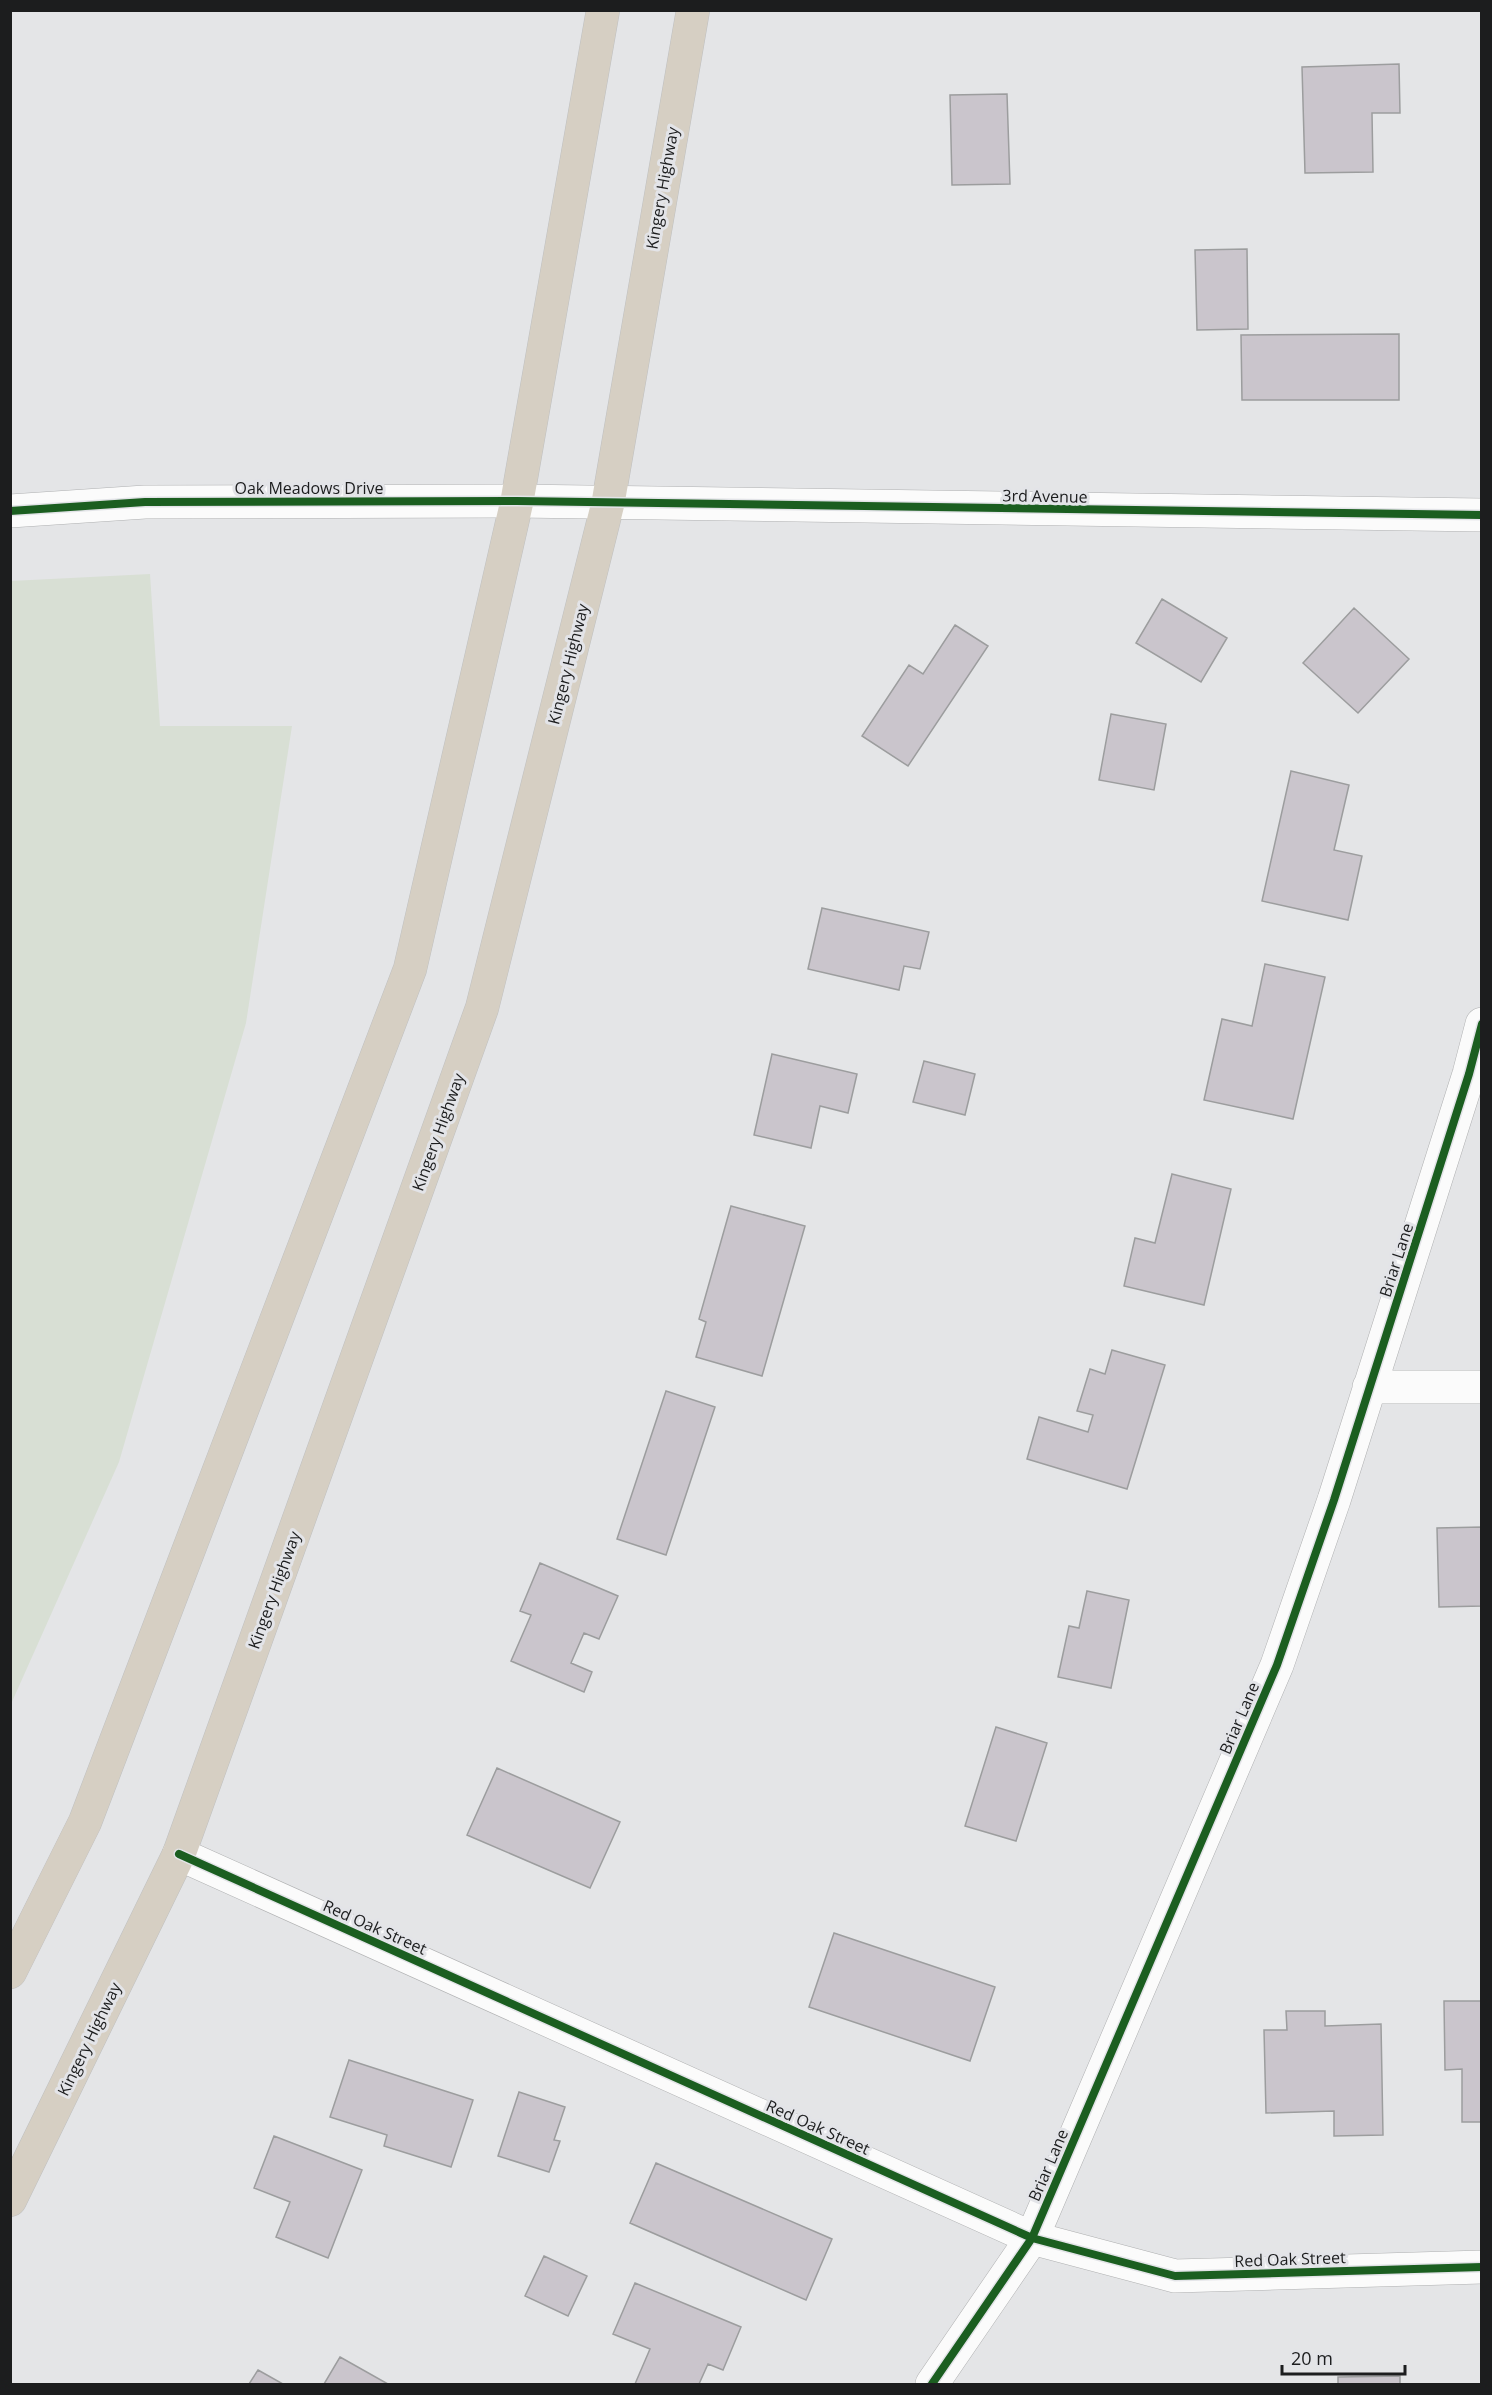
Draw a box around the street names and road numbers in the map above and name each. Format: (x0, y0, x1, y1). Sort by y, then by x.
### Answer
street label: Kingery Highway (640, 124, 684, 251)
street label: Oak Meadows Drive (235, 477, 383, 499)
street label: 3rd Avenue (1002, 484, 1088, 508)
street label: Kingery Highway (542, 600, 594, 727)
street label: Kingery Highway (407, 1069, 470, 1194)
street label: Briar Lane (1374, 1220, 1418, 1300)
street label: Kingery Highway (243, 1527, 306, 1652)
street label: Briar Lane (1214, 1678, 1264, 1758)
street label: Red Oak Street (320, 1894, 431, 1960)
street label: Kingery Highway (52, 1978, 126, 2099)
street label: Red Oak Street (763, 2094, 874, 2160)
street label: Briar Lane (1023, 2125, 1073, 2205)
street label: Red Oak Street (1234, 2246, 1346, 2272)

